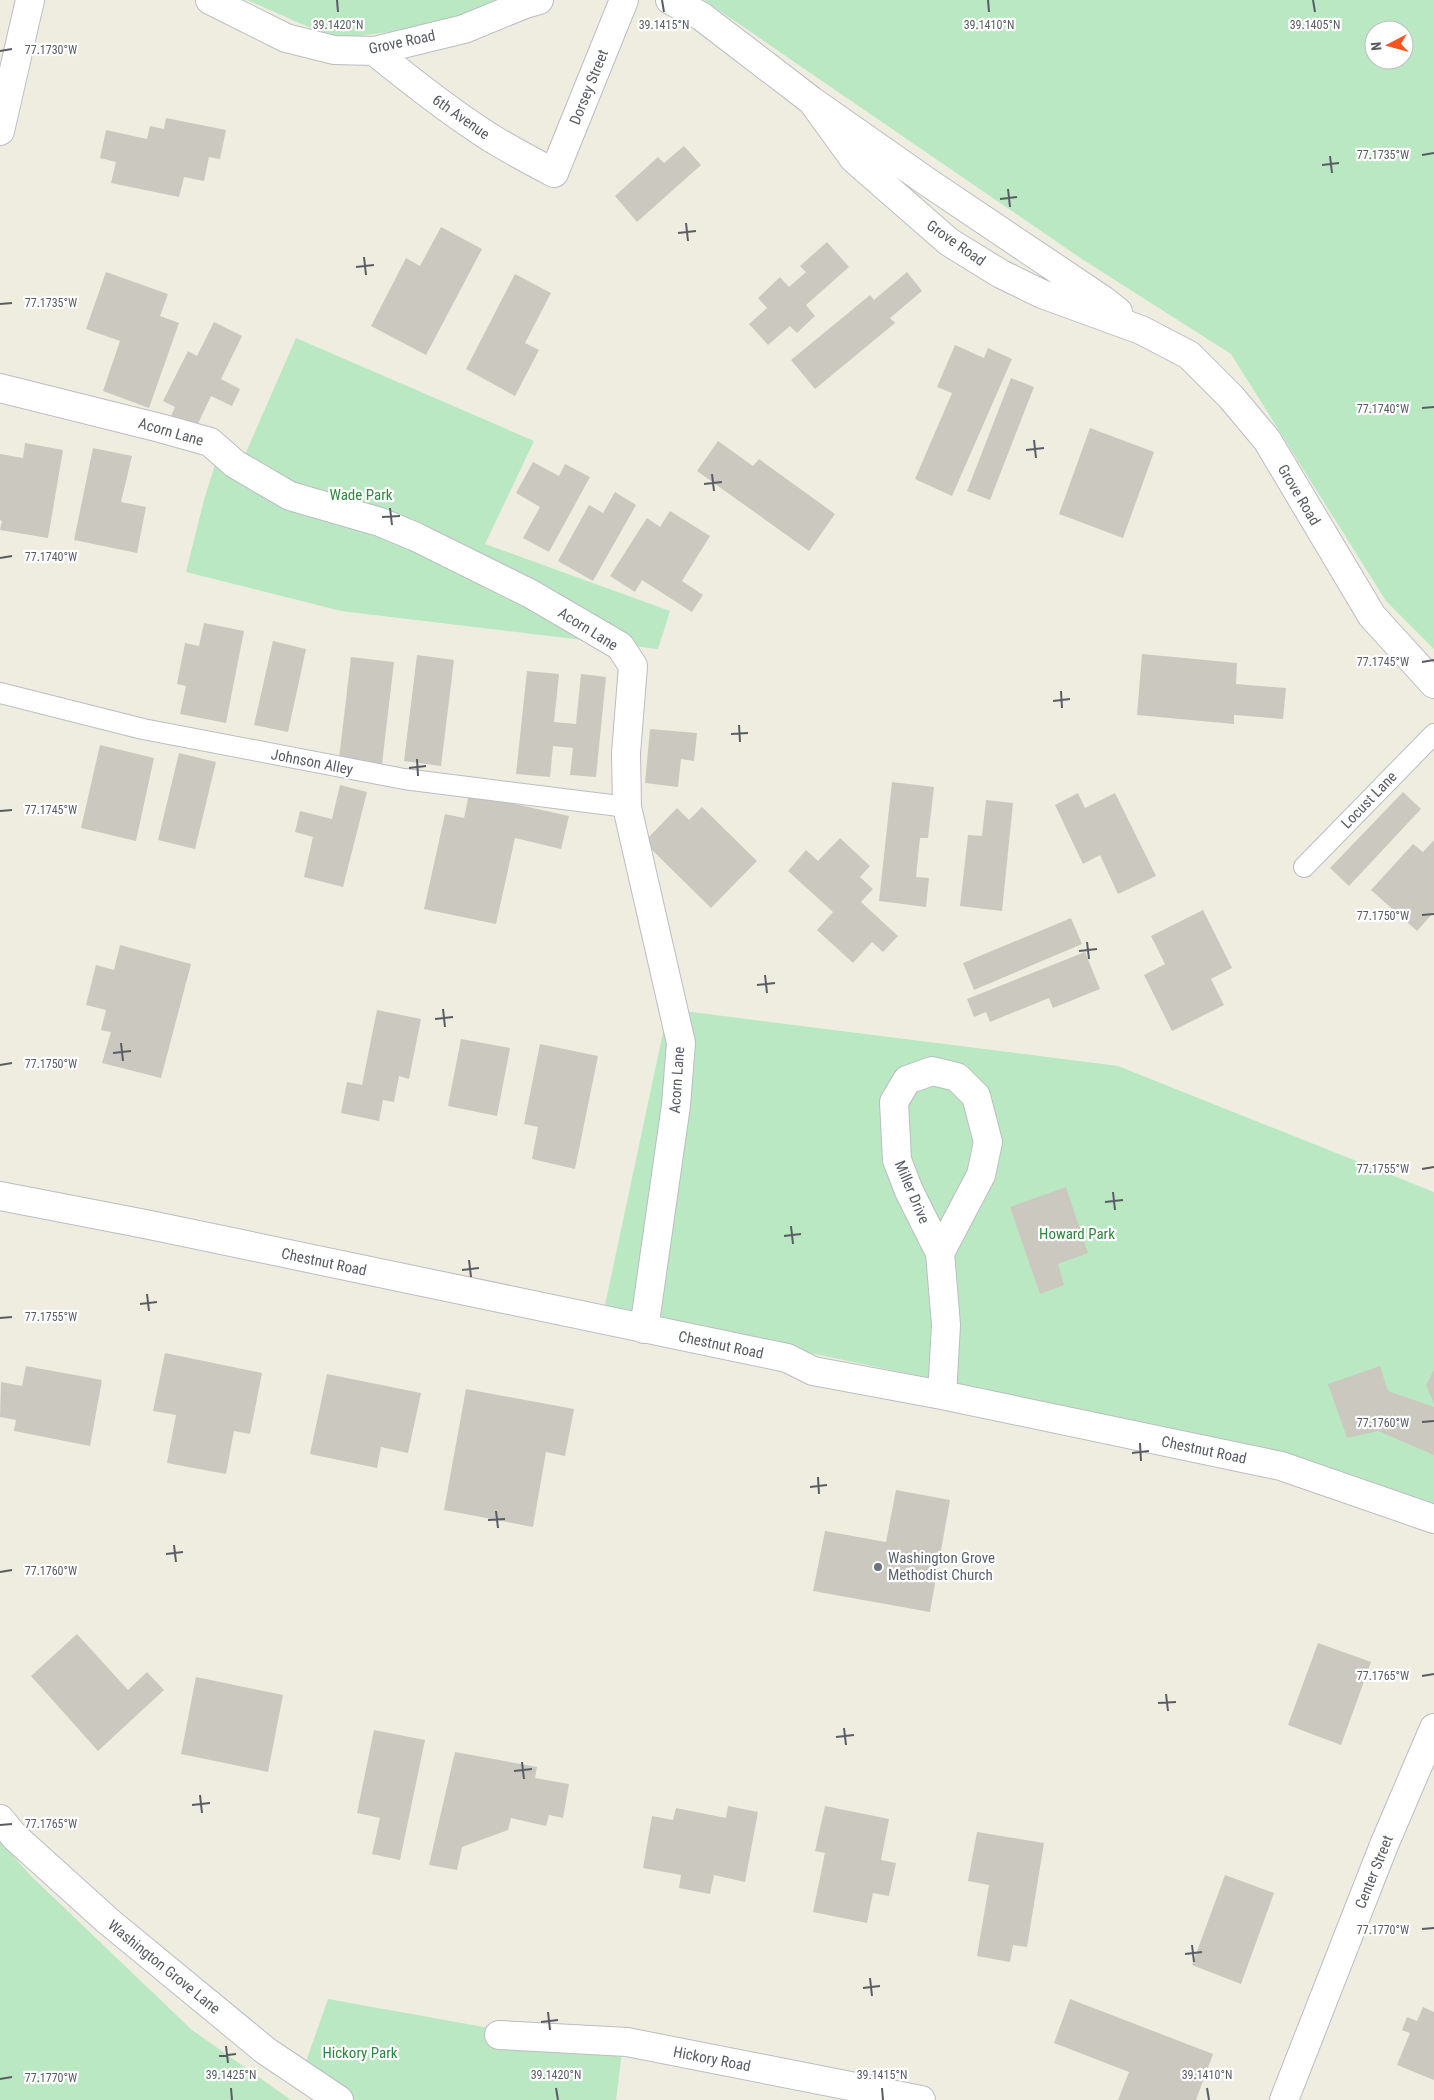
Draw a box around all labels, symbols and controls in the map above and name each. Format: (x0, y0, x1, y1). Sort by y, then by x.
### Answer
text: 39.1420°N (313, 18, 363, 32)
text: 39.1415°N (639, 18, 689, 32)
text: 39.1410°N (964, 18, 1014, 32)
text: 39.1405°N (1290, 18, 1340, 32)
north arrow (1364, 20, 1414, 70)
street label: Grove Road (367, 26, 437, 58)
text: N (1368, 41, 1384, 51)
text: 77.1730°W (25, 43, 77, 57)
street label: Dorsey Street (566, 47, 612, 127)
street label: 6th Avenue (429, 91, 493, 143)
text: 77.1735°W (1357, 148, 1409, 162)
street label: Grove Road (923, 216, 989, 270)
text: 77.1735°W (25, 296, 77, 310)
text: 77.1740°W (1357, 402, 1409, 416)
street label: Acorn Lane (136, 414, 206, 450)
street label: Grove Road (1274, 461, 1324, 529)
park label: Wade Park (329, 486, 393, 504)
text: 77.1740°W (25, 550, 77, 564)
street label: Acorn Lane (555, 604, 621, 654)
text: 77.1745°W (1357, 655, 1409, 669)
street label: Johnson Alley (269, 745, 355, 779)
street label: Locust Lane (1337, 768, 1401, 832)
text: 77.1745°W (25, 803, 77, 817)
text: 77.1750°W (1357, 909, 1409, 923)
street label: Acorn Lane (666, 1046, 688, 1114)
text: 77.1750°W (25, 1057, 77, 1071)
street label: Miller Drive (891, 1158, 933, 1226)
text: 77.1755°W (1357, 1162, 1409, 1176)
park label: Howard Park (1039, 1225, 1115, 1243)
street label: Chestnut Road (280, 1244, 368, 1280)
text: 77.1755°W (25, 1310, 77, 1324)
street label: Chestnut Road (677, 1327, 765, 1363)
text: 77.1760°W (1357, 1416, 1409, 1430)
street label: Chestnut Road (1160, 1432, 1248, 1468)
place label: Washington Grove Methodist Church (888, 1549, 995, 1584)
marker: Washington Grove Methodist Church (872, 1561, 884, 1573)
text: 77.1760°W (25, 1564, 77, 1578)
text: 77.1765°W (1357, 1669, 1409, 1683)
text: 77.1765°W (25, 1817, 77, 1831)
street label: Center Street (1351, 1833, 1397, 1911)
street label: Washington Grove Lane (104, 1916, 224, 2018)
text: 77.1770°W (1357, 1923, 1409, 1937)
street label: Hickory Road (672, 2043, 752, 2075)
park label: Hickory Park (322, 2044, 398, 2062)
text: 39.1425°N (206, 2068, 256, 2082)
text: 39.1420°N (531, 2068, 581, 2082)
text: 39.1415°N (857, 2068, 907, 2082)
text: 39.1410°N (1182, 2068, 1232, 2082)
text: 77.1770°W (25, 2071, 77, 2085)

